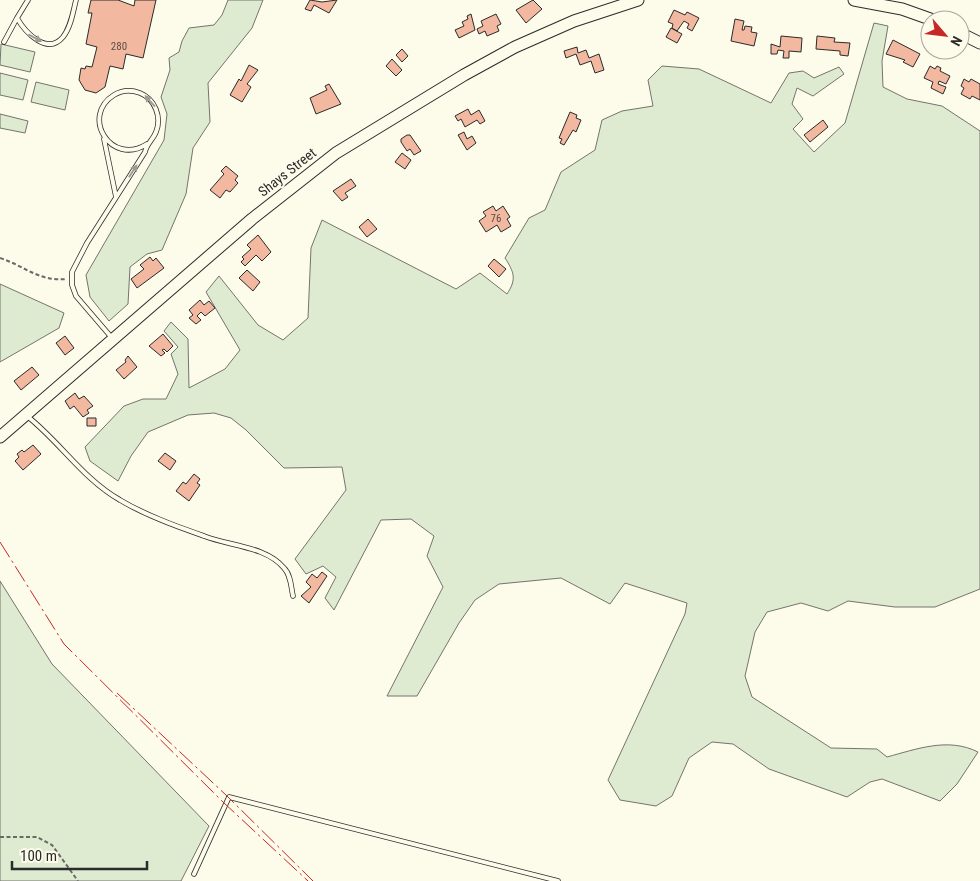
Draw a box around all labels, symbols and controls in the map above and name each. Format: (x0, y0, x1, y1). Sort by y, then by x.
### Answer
north arrow (920, 10, 970, 60)
one-way arrow (28, 34, 43, 42)
text: N (947, 34, 966, 49)
house number: 280 (111, 40, 127, 53)
one-way arrow (144, 95, 155, 108)
street label: Shays Street (255, 144, 319, 200)
one-way arrow (128, 165, 138, 178)
house number: 76 (491, 212, 501, 225)
scale bar (12, 838, 148, 870)
text: 100 m (20, 847, 57, 865)

